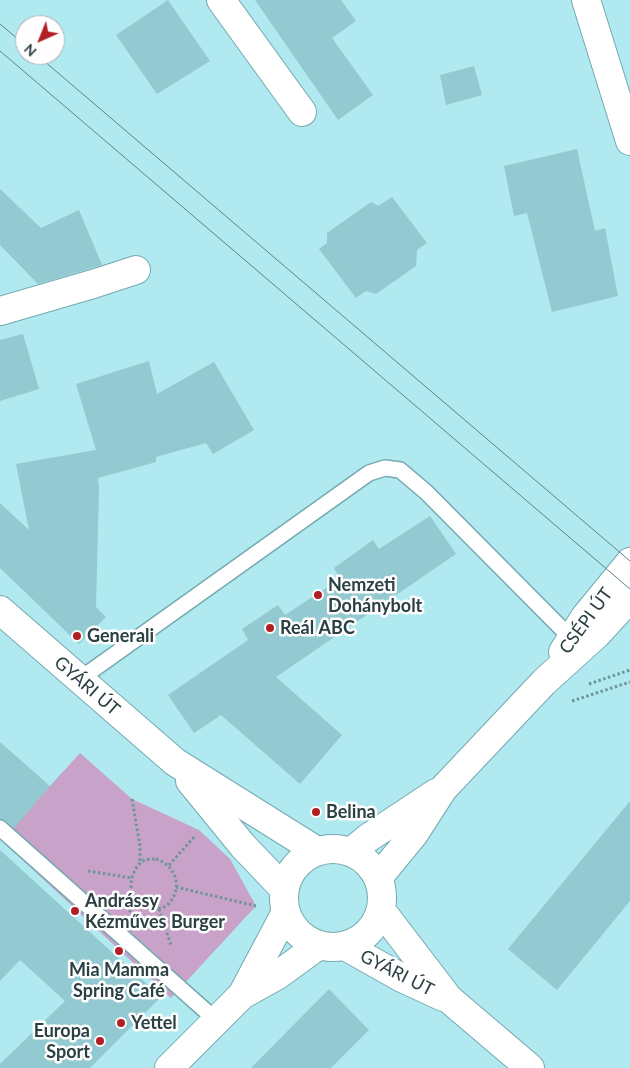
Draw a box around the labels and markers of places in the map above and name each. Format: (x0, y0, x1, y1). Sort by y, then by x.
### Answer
place label: Nemzeti Dohánybolt (328, 574, 422, 616)
marker: Nemzeti Dohánybolt (312, 589, 324, 601)
place label: Reál ABC (280, 617, 355, 639)
marker: Reál ABC (264, 622, 276, 634)
place label: Generali (87, 625, 154, 647)
marker: Generali (71, 630, 83, 642)
place label: Belina (326, 801, 376, 823)
marker: Belina (310, 806, 322, 818)
place label: Andrássy Kézműves Burger (85, 890, 225, 932)
marker: Andrássy Kézműves Burger (69, 905, 81, 917)
marker: Mia Mamma Spring Café (113, 945, 125, 957)
place label: Mia Mamma Spring Café (69, 959, 169, 1002)
place label: Yettel (131, 1012, 177, 1034)
marker: Yettel (115, 1017, 127, 1029)
place label: Europa Sport (34, 1020, 90, 1062)
marker: Europa Sport (94, 1035, 106, 1047)

